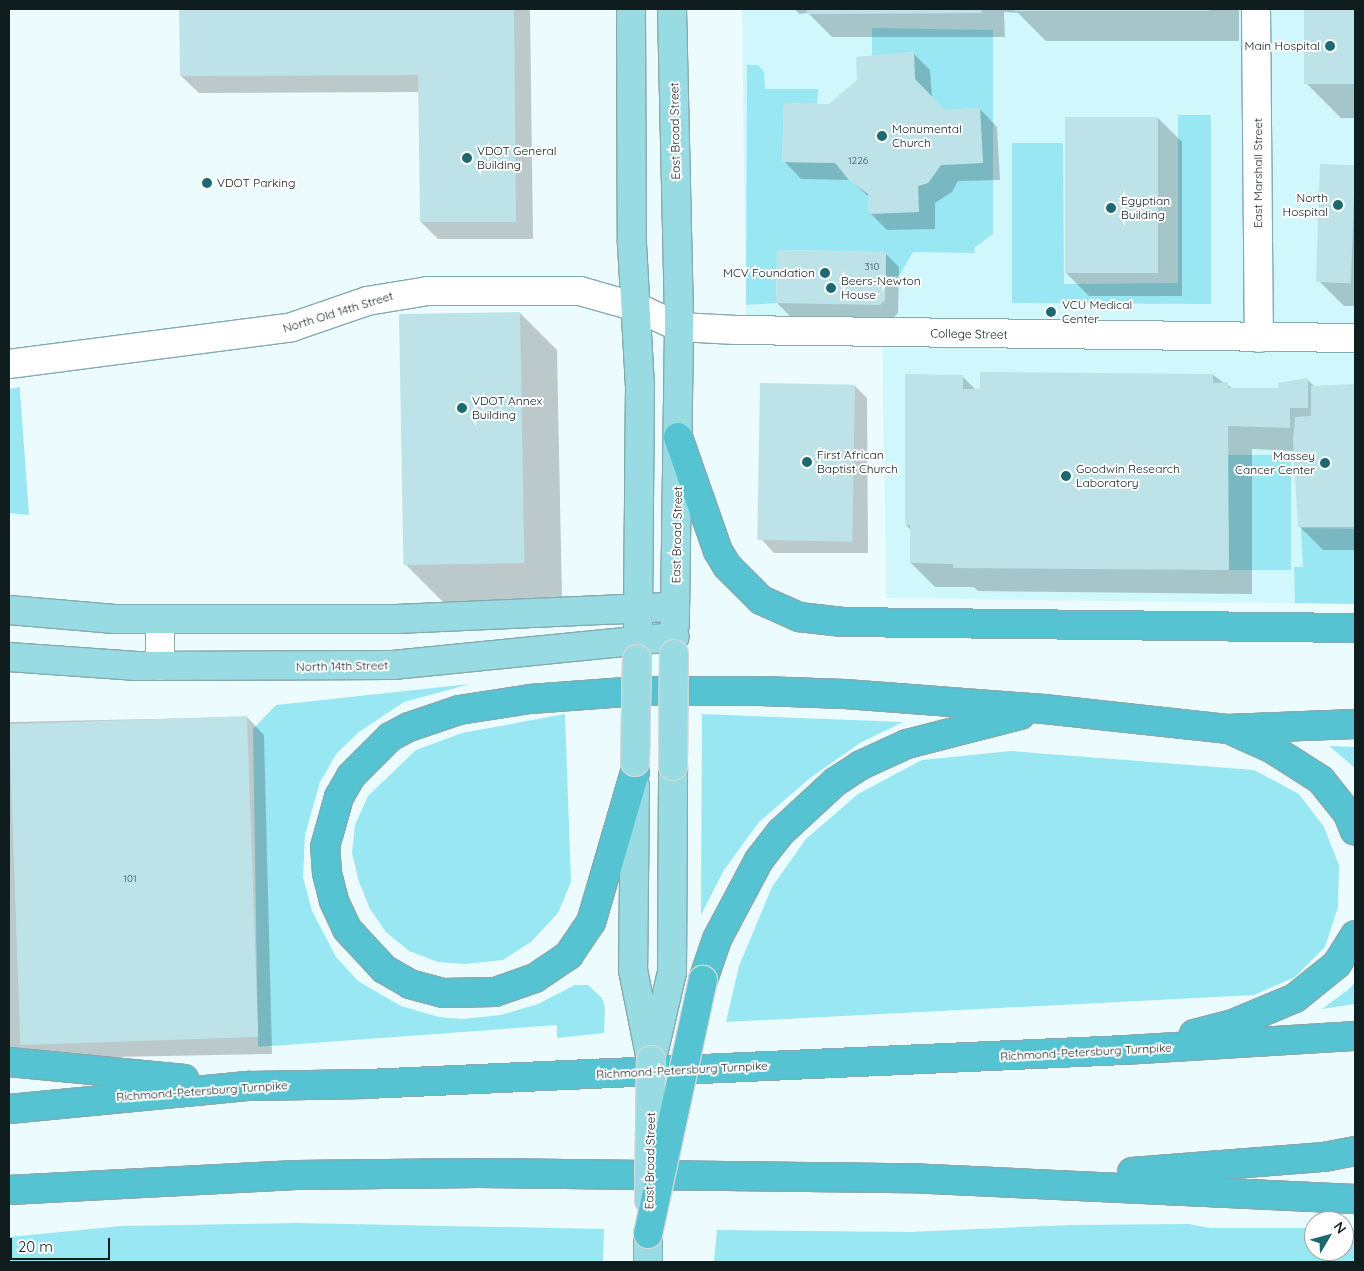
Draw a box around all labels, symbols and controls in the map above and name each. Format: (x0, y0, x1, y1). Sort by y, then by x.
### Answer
place label: Main Hospital (1245, 39, 1320, 53)
marker: Main Hospital (1324, 40, 1336, 52)
street label: East Broad Street (667, 82, 683, 180)
street label: East Marshall Street (1251, 118, 1265, 228)
place label: Monumental Church (892, 122, 962, 150)
marker: Monumental Church (876, 130, 888, 142)
place label: VDOT General Building (477, 144, 556, 172)
marker: VDOT General Building (461, 152, 473, 164)
house number: 1226 (848, 155, 868, 167)
place label: VDOT Parking (217, 176, 295, 190)
marker: VDOT Parking (201, 177, 213, 189)
place label: North Hospital (1283, 191, 1328, 219)
place label: Egyptian Building (1121, 194, 1170, 222)
marker: North Hospital (1332, 199, 1344, 211)
marker: Egyptian Building (1105, 202, 1117, 214)
house number: 310 (865, 261, 879, 273)
place label: MCV Foundation (723, 266, 815, 280)
marker: MCV Foundation (819, 267, 831, 279)
place label: Beers-Newton House (841, 274, 921, 302)
marker: Beers-Newton House (825, 282, 837, 294)
street label: North Old 14th Street (281, 288, 395, 336)
place label: VCU Medical Center (1062, 298, 1132, 326)
marker: VCU Medical Center (1044, 305, 1058, 319)
street label: College Street (930, 326, 1008, 342)
place label: VDOT Annex Building (472, 394, 542, 422)
marker: VDOT Annex Building (456, 402, 468, 414)
place label: First African Baptist Church (817, 448, 898, 476)
place label: Massey Cancer Center (1235, 449, 1315, 477)
marker: First African Baptist Church (801, 456, 813, 468)
marker: Massey Cancer Center (1319, 457, 1331, 469)
place label: Goodwin Research Laboratory (1076, 462, 1180, 490)
marker: Goodwin Research Laboratory (1060, 470, 1072, 482)
street label: East Broad Street (669, 486, 685, 584)
street label: North 14th Street (296, 658, 388, 674)
house number: 101 (123, 873, 137, 885)
street label: Richmond-Petersburg Turnpike (1000, 1040, 1172, 1064)
street label: Richmond-Petersburg Turnpike (596, 1058, 768, 1082)
street label: Richmond-Petersburg Turnpike (116, 1078, 288, 1104)
street label: East Broad Street (642, 1112, 658, 1210)
north arrow (1304, 1211, 1354, 1261)
text: N (1330, 1218, 1350, 1237)
scale bar (12, 1228, 112, 1260)
text: 20 m (18, 1237, 53, 1256)

